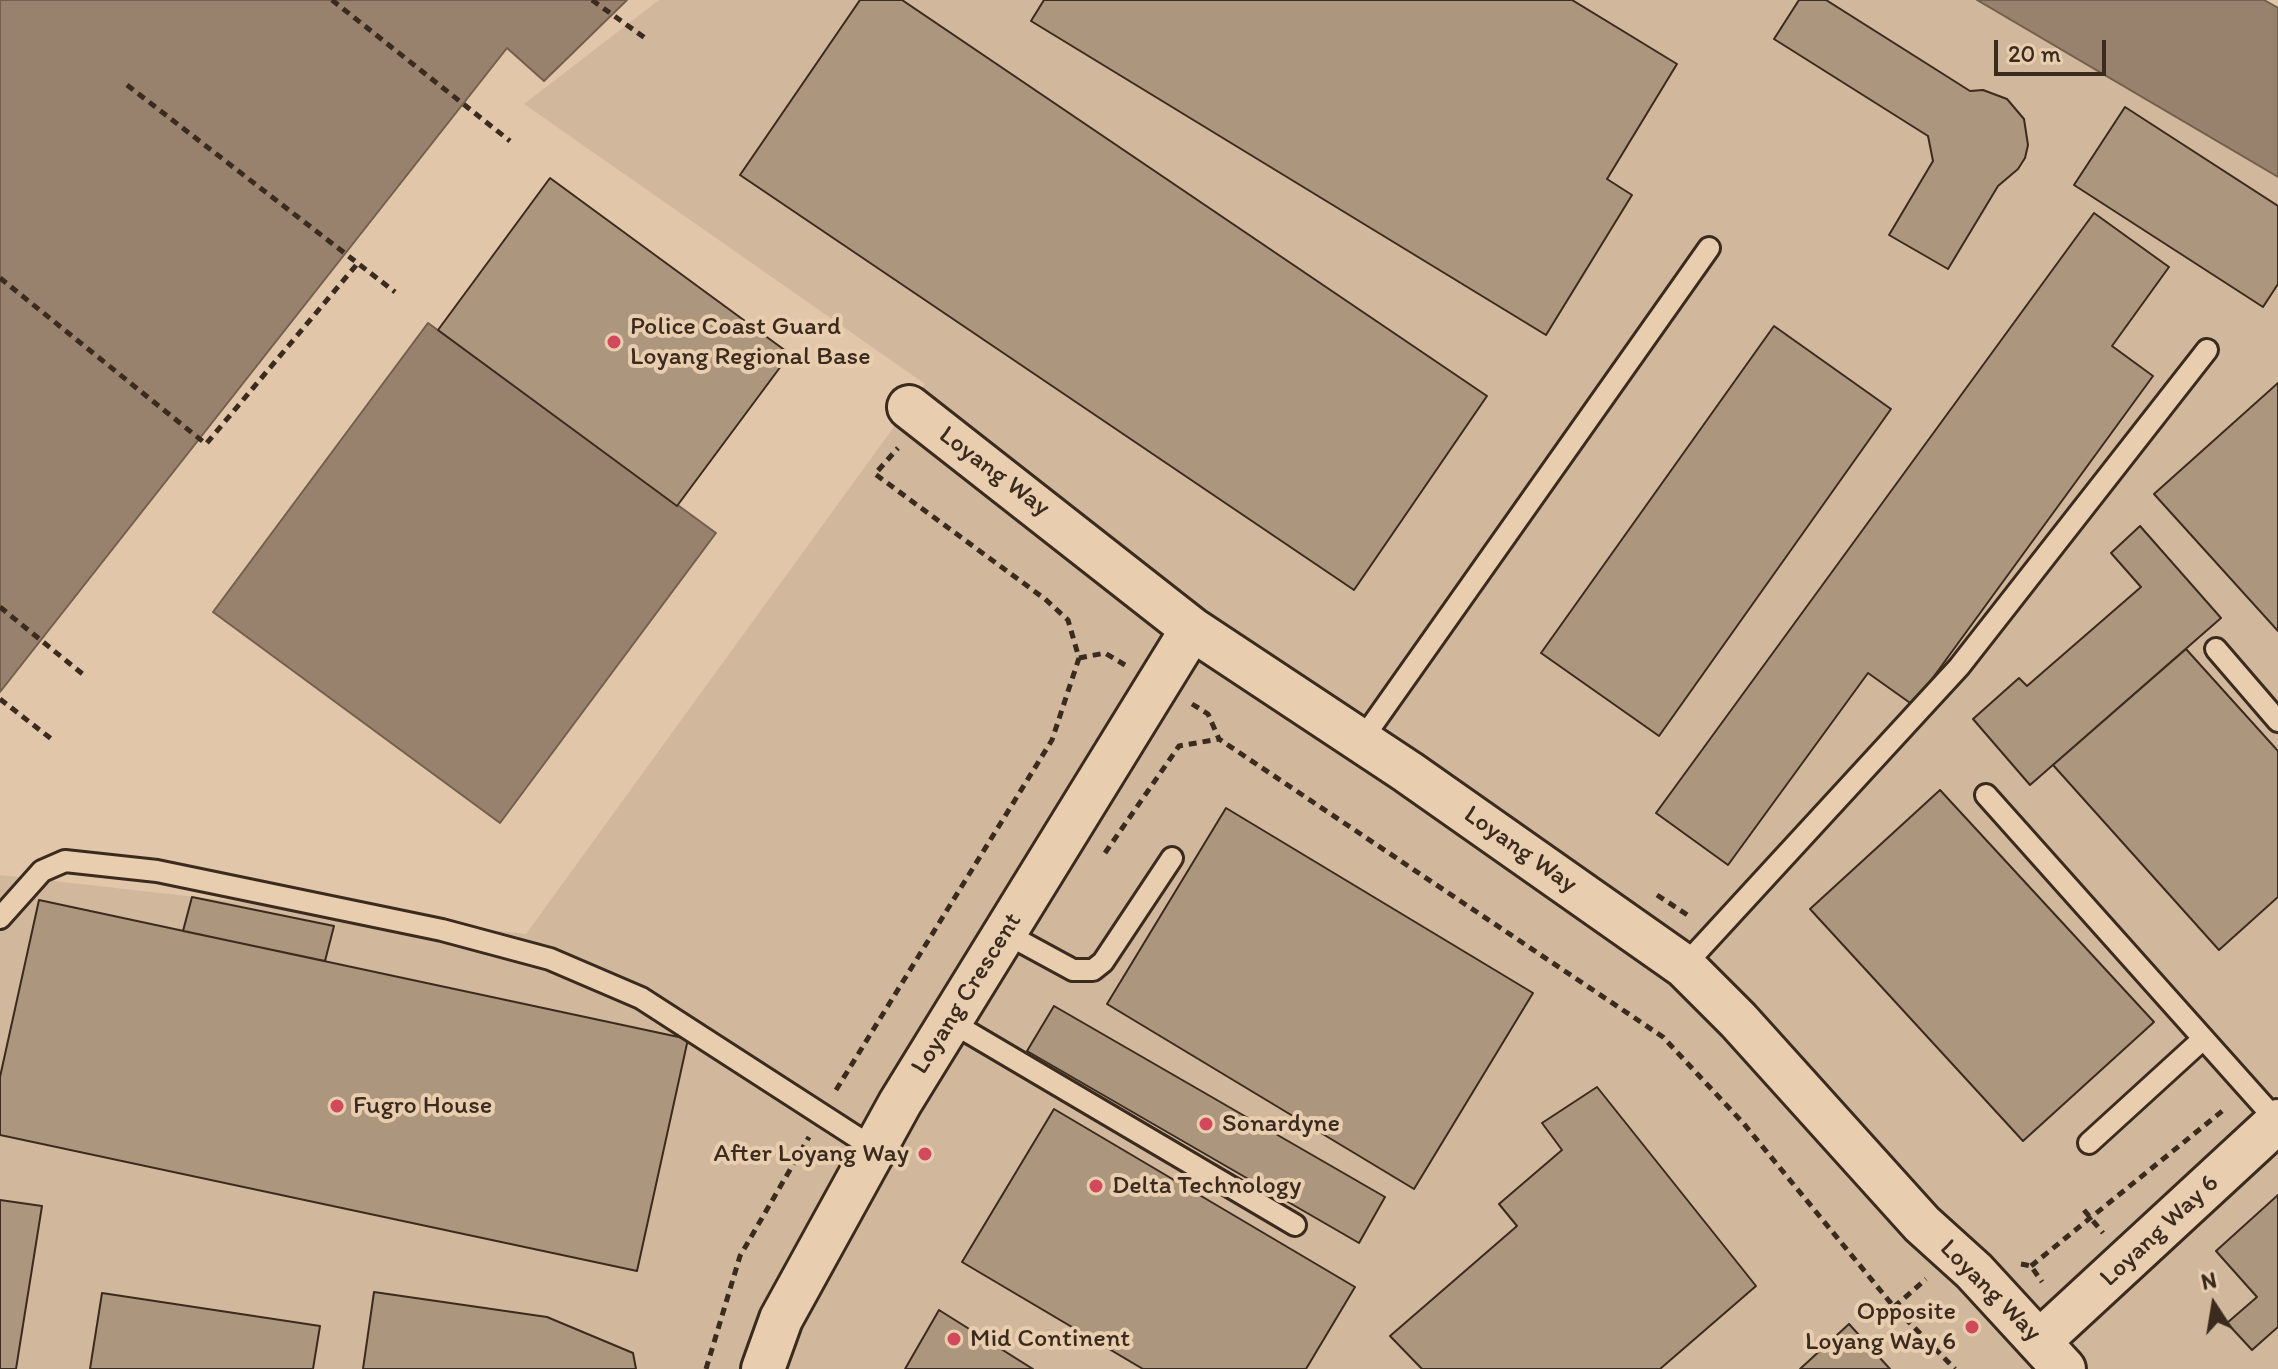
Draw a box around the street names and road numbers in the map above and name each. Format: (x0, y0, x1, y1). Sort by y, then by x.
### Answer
street label: Loyang Way (932, 420, 1056, 524)
street label: Loyang Way (1457, 800, 1583, 900)
street label: Loyang Crescent (905, 908, 1029, 1080)
street label: Loyang Way 6 (2094, 1168, 2226, 1294)
street label: Loyang Way (1933, 1234, 2047, 1348)

